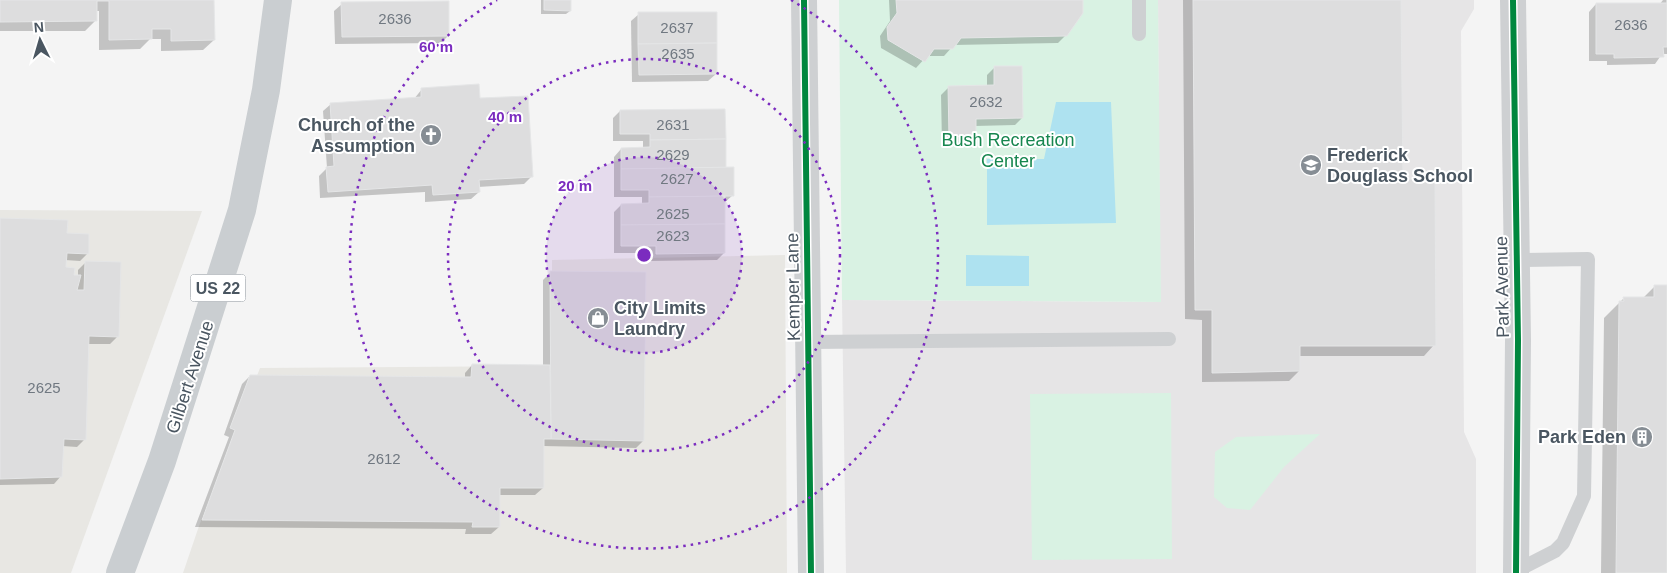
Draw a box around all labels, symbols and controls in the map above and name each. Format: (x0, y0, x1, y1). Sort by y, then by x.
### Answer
house number: 2636 (378, 10, 412, 27)
north arrow (15, 15, 65, 65)
house number: 2636 (1614, 16, 1648, 33)
text: N (33, 19, 45, 35)
house number: 2637 (660, 19, 694, 36)
text: 60 m (419, 38, 453, 55)
house number: 2635 (661, 45, 695, 62)
house number: 2632 (969, 93, 1003, 110)
text: 40 m (488, 108, 522, 125)
place label: Church of the Assumption (298, 115, 415, 156)
house number: 2631 (656, 116, 690, 133)
church icon: Church of the Assumption (419, 123, 443, 147)
park label: Bush Recreation Center (941, 130, 1075, 171)
place label: Frederick Douglass School (1327, 145, 1473, 186)
house number: 2629 (656, 146, 690, 163)
school or university icon: Frederick Douglass School (1299, 153, 1323, 177)
house number: 2627 (660, 170, 694, 187)
text: 20 m (558, 177, 592, 194)
house number: 2625 (656, 205, 690, 222)
house number: 2623 (656, 227, 690, 244)
street label: Kemper Lane (782, 233, 804, 341)
street label: Park Avenue (1491, 236, 1513, 338)
centre of rings (635, 246, 653, 264)
road number: US 22 (190, 274, 246, 302)
place label: City Limits Laundry (614, 298, 706, 339)
shop icon: City Limits Laundry (586, 306, 610, 330)
street label: Gilbert Avenue (162, 318, 218, 436)
house number: 2625 (27, 379, 61, 396)
building icon: Park Eden (1630, 425, 1654, 449)
place label: Park Eden (1538, 427, 1626, 447)
house number: 2612 (367, 450, 401, 467)

